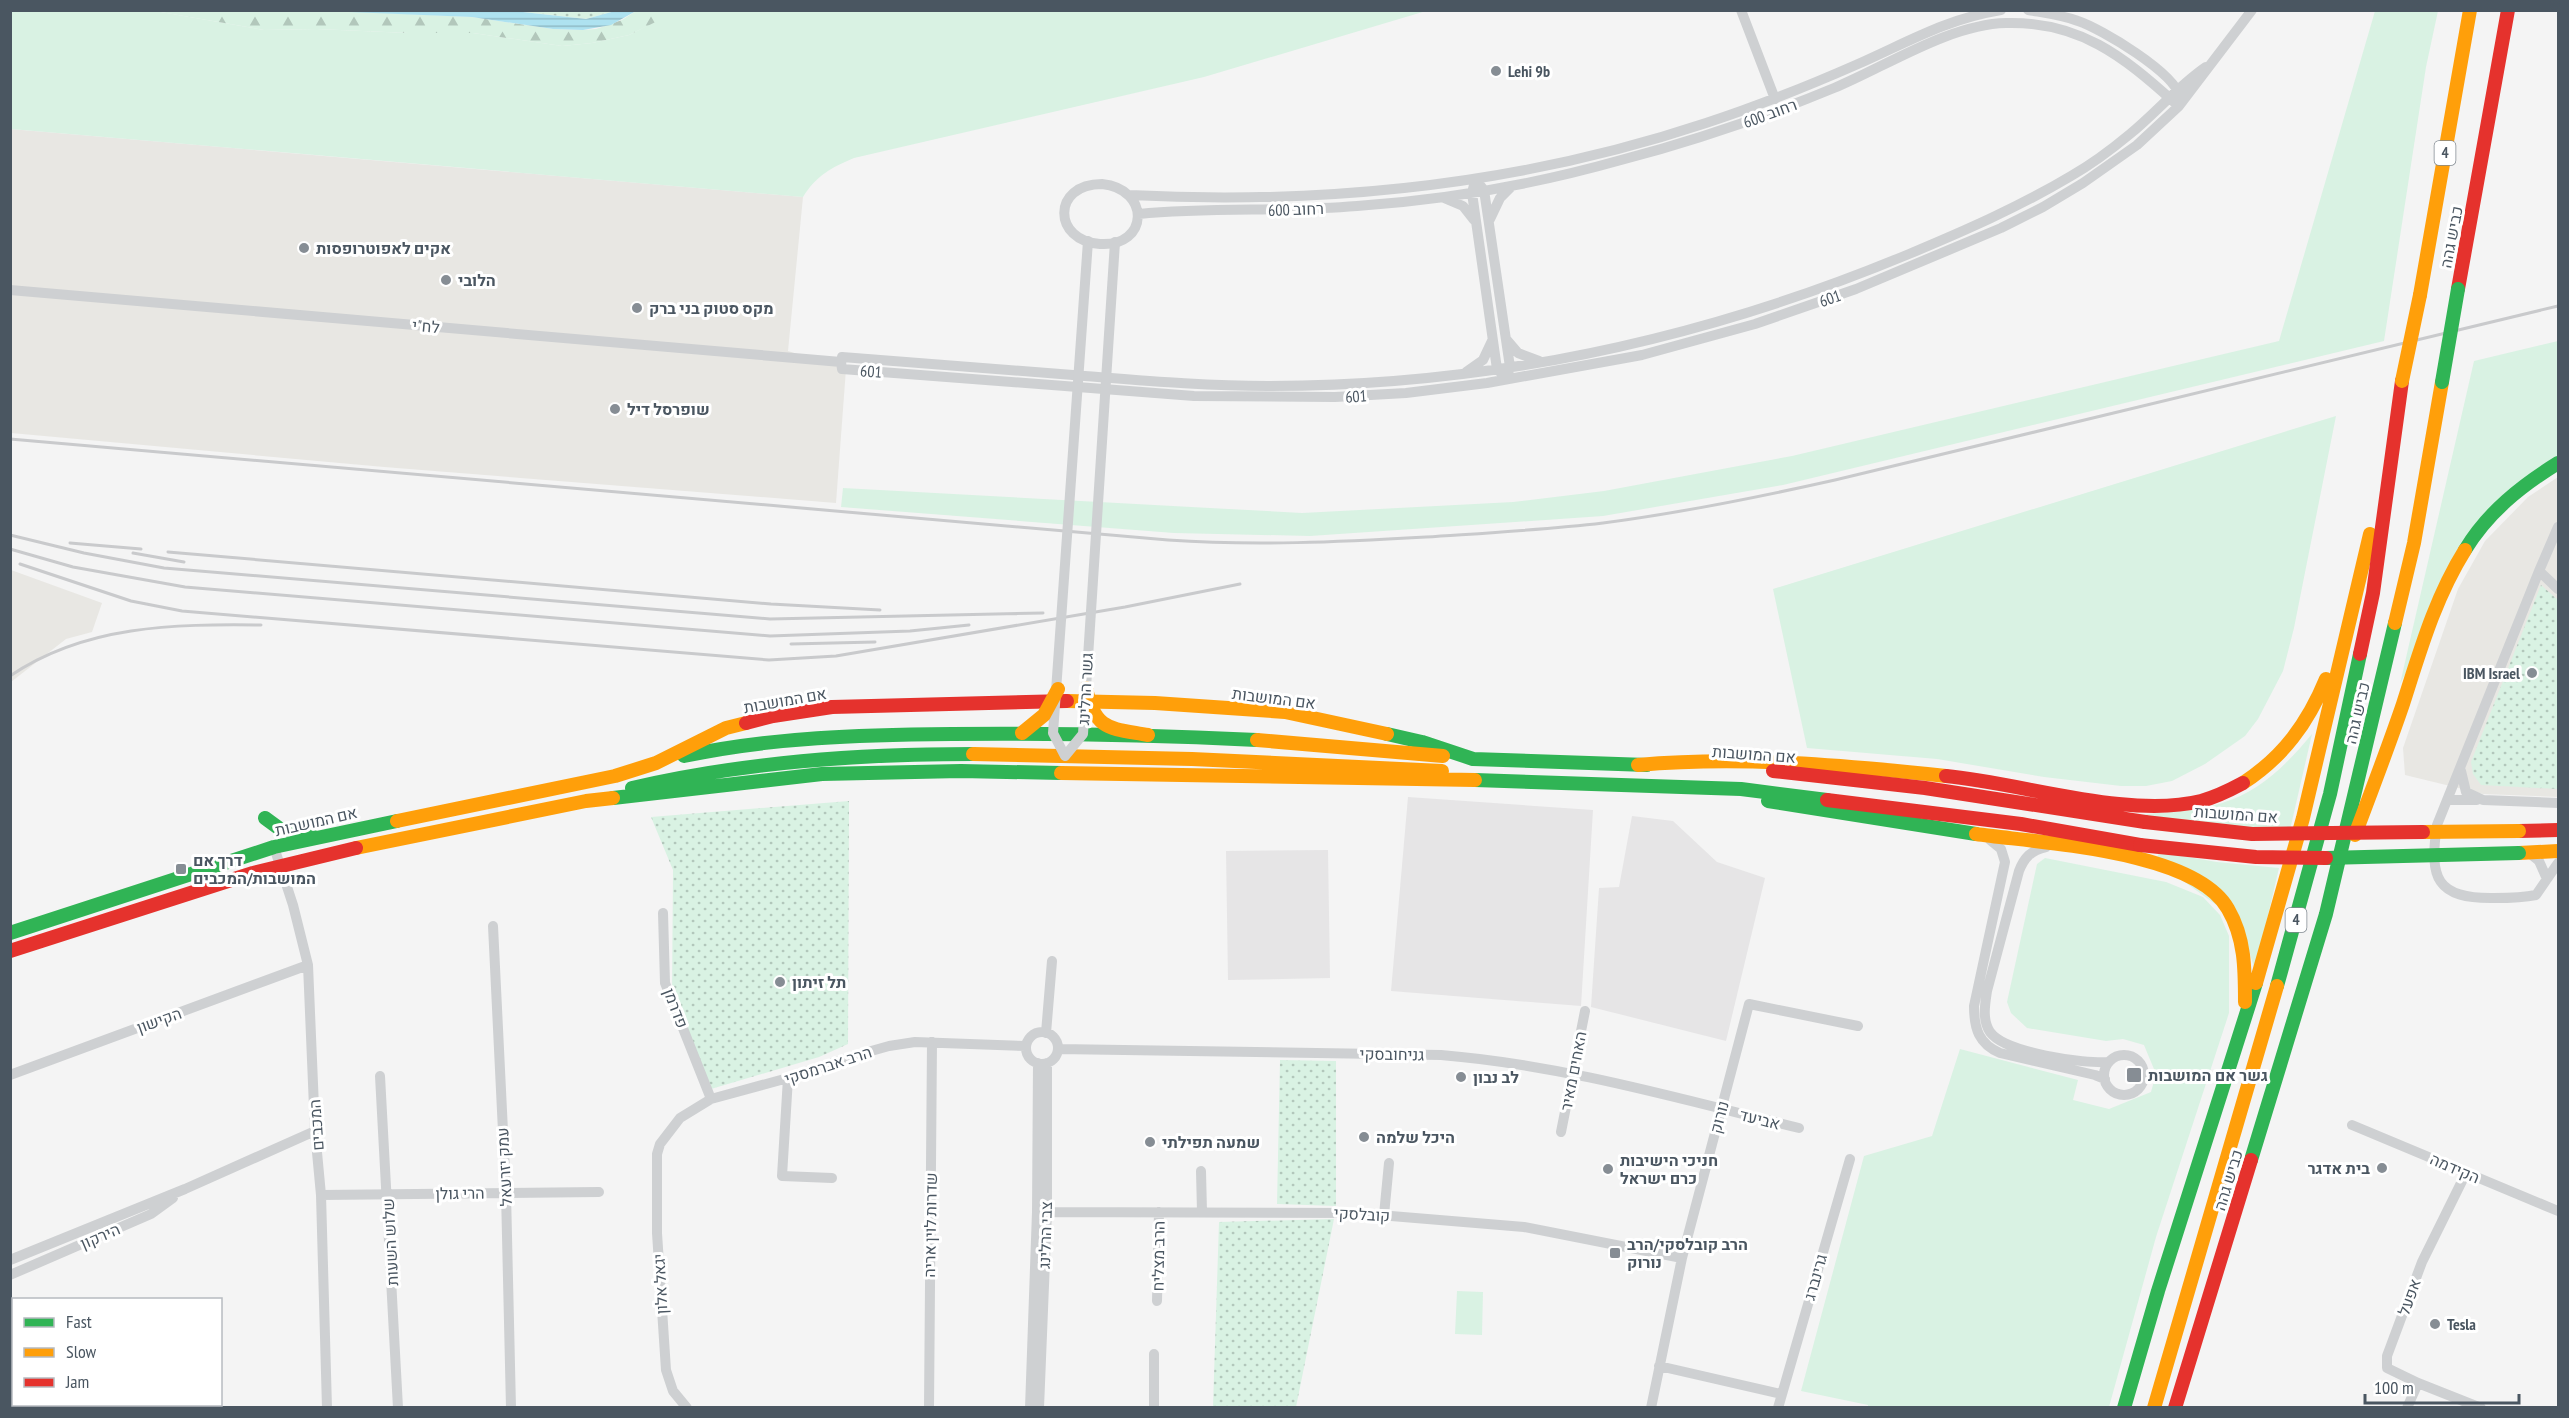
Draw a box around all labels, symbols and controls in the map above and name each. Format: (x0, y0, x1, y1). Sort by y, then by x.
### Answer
place label: Lehi 9b (1508, 61, 1550, 81)
marker: Lehi 9b (1489, 64, 1503, 78)
street label: רחוב 600 (1740, 94, 1800, 132)
road number: 4 (2434, 141, 2456, 165)
street label: רחוב 600 (1268, 198, 1324, 220)
street label: כביש גהה (2435, 204, 2467, 270)
place label: אקים לאפוטרופסות (316, 238, 451, 258)
marker: אקים לאפוטרופסות (297, 241, 311, 255)
place label: הלובי (458, 270, 496, 290)
marker: הלובי (439, 273, 453, 287)
street label: 601 (1817, 285, 1843, 311)
place label: מקס סטוק בני ברק (649, 298, 774, 318)
marker: מקס סטוק בני ברק (630, 301, 644, 315)
street label: לח"י (412, 315, 440, 337)
street label: 601 (860, 360, 882, 382)
street label: 601 (1345, 385, 1367, 407)
place label: שופרסל דיל (627, 399, 710, 419)
marker: שופרסל דיל (608, 402, 622, 416)
street label: גשר הרלינג (1073, 652, 1097, 726)
place label: IBM Israel (2463, 663, 2520, 683)
marker: IBM Israel (2525, 666, 2539, 680)
street label: כביש גהה (2340, 680, 2374, 746)
street label: אם המושבות (742, 683, 828, 717)
street label: אם המושבות (1231, 683, 1317, 713)
street label: אם המושבות (1711, 741, 1797, 767)
street label: אם המושבות (2193, 801, 2279, 827)
street label: אם המושבות (273, 802, 359, 840)
place label: דרך אם המושבות/המכבים (193, 850, 316, 888)
marker: דרך אם המושבות/המכבים (174, 862, 188, 876)
road number: 4 (2286, 908, 2306, 932)
place label: תל זיתון (792, 972, 846, 992)
marker: תל זיתון (773, 975, 787, 989)
street label: פדרמן (659, 985, 693, 1031)
street label: הקישון (134, 1003, 184, 1037)
street label: האחים מאיר (1555, 1029, 1591, 1113)
street label: הרב אברמסקי (782, 1041, 874, 1089)
street label: גניחובסקי (1360, 1043, 1424, 1065)
place label: גשר אם המושבות (2148, 1065, 2268, 1085)
marker: גשר אם המושבות (2125, 1066, 2143, 1084)
place label: לב נבון (1473, 1067, 1519, 1087)
marker: לב נבון (1454, 1070, 1468, 1084)
street label: נורוק (1705, 1098, 1733, 1136)
street label: המכבים (304, 1099, 328, 1151)
street label: אביעד (1738, 1104, 1782, 1134)
street label: עמק יזרעאל (492, 1127, 516, 1207)
place label: היכל שלמה (1376, 1127, 1455, 1147)
marker: היכל שלמה (1357, 1130, 1371, 1144)
place label: שמעה תפילתי (1162, 1132, 1260, 1152)
marker: שמעה תפילתי (1143, 1135, 1157, 1149)
street label: כביש גהה (2209, 1147, 2247, 1213)
street label: הקידמה (2427, 1149, 2483, 1187)
place label: חניכי הישיבות כרם ישראל (1620, 1150, 1718, 1188)
place label: בית אדגר (2308, 1158, 2370, 1178)
marker: בית אדגר (2375, 1161, 2389, 1175)
marker: חניכי הישיבות כרם ישראל (1601, 1162, 1615, 1176)
street label: שדרות לוין אריה (919, 1172, 941, 1278)
street label: הרי גולן (435, 1183, 485, 1203)
street label: שלוש השעות (378, 1198, 402, 1286)
street label: צבי הרלינג (1034, 1201, 1056, 1269)
street label: קובלסקי (1333, 1203, 1391, 1225)
street label: הירקון (77, 1219, 123, 1253)
street label: הרב מצליח (1147, 1220, 1169, 1292)
place label: הרב קובלסקי/הרב נורוק (1627, 1234, 1748, 1272)
marker: הרב קובלסקי/הרב נורוק (1608, 1246, 1622, 1260)
street label: גרינברג (1799, 1252, 1831, 1302)
street label: יגאל אלון (648, 1253, 672, 1315)
street label: אפעל (2393, 1276, 2425, 1318)
legend (12, 1298, 222, 1406)
text: Fast (66, 1310, 92, 1333)
place label: Tesla (2447, 1314, 2476, 1334)
marker: Tesla (2428, 1317, 2442, 1331)
text: Slow (66, 1340, 97, 1363)
scale bar (2365, 1367, 2520, 1405)
text: Jam (65, 1370, 89, 1393)
text: 100 m (2374, 1376, 2414, 1399)

